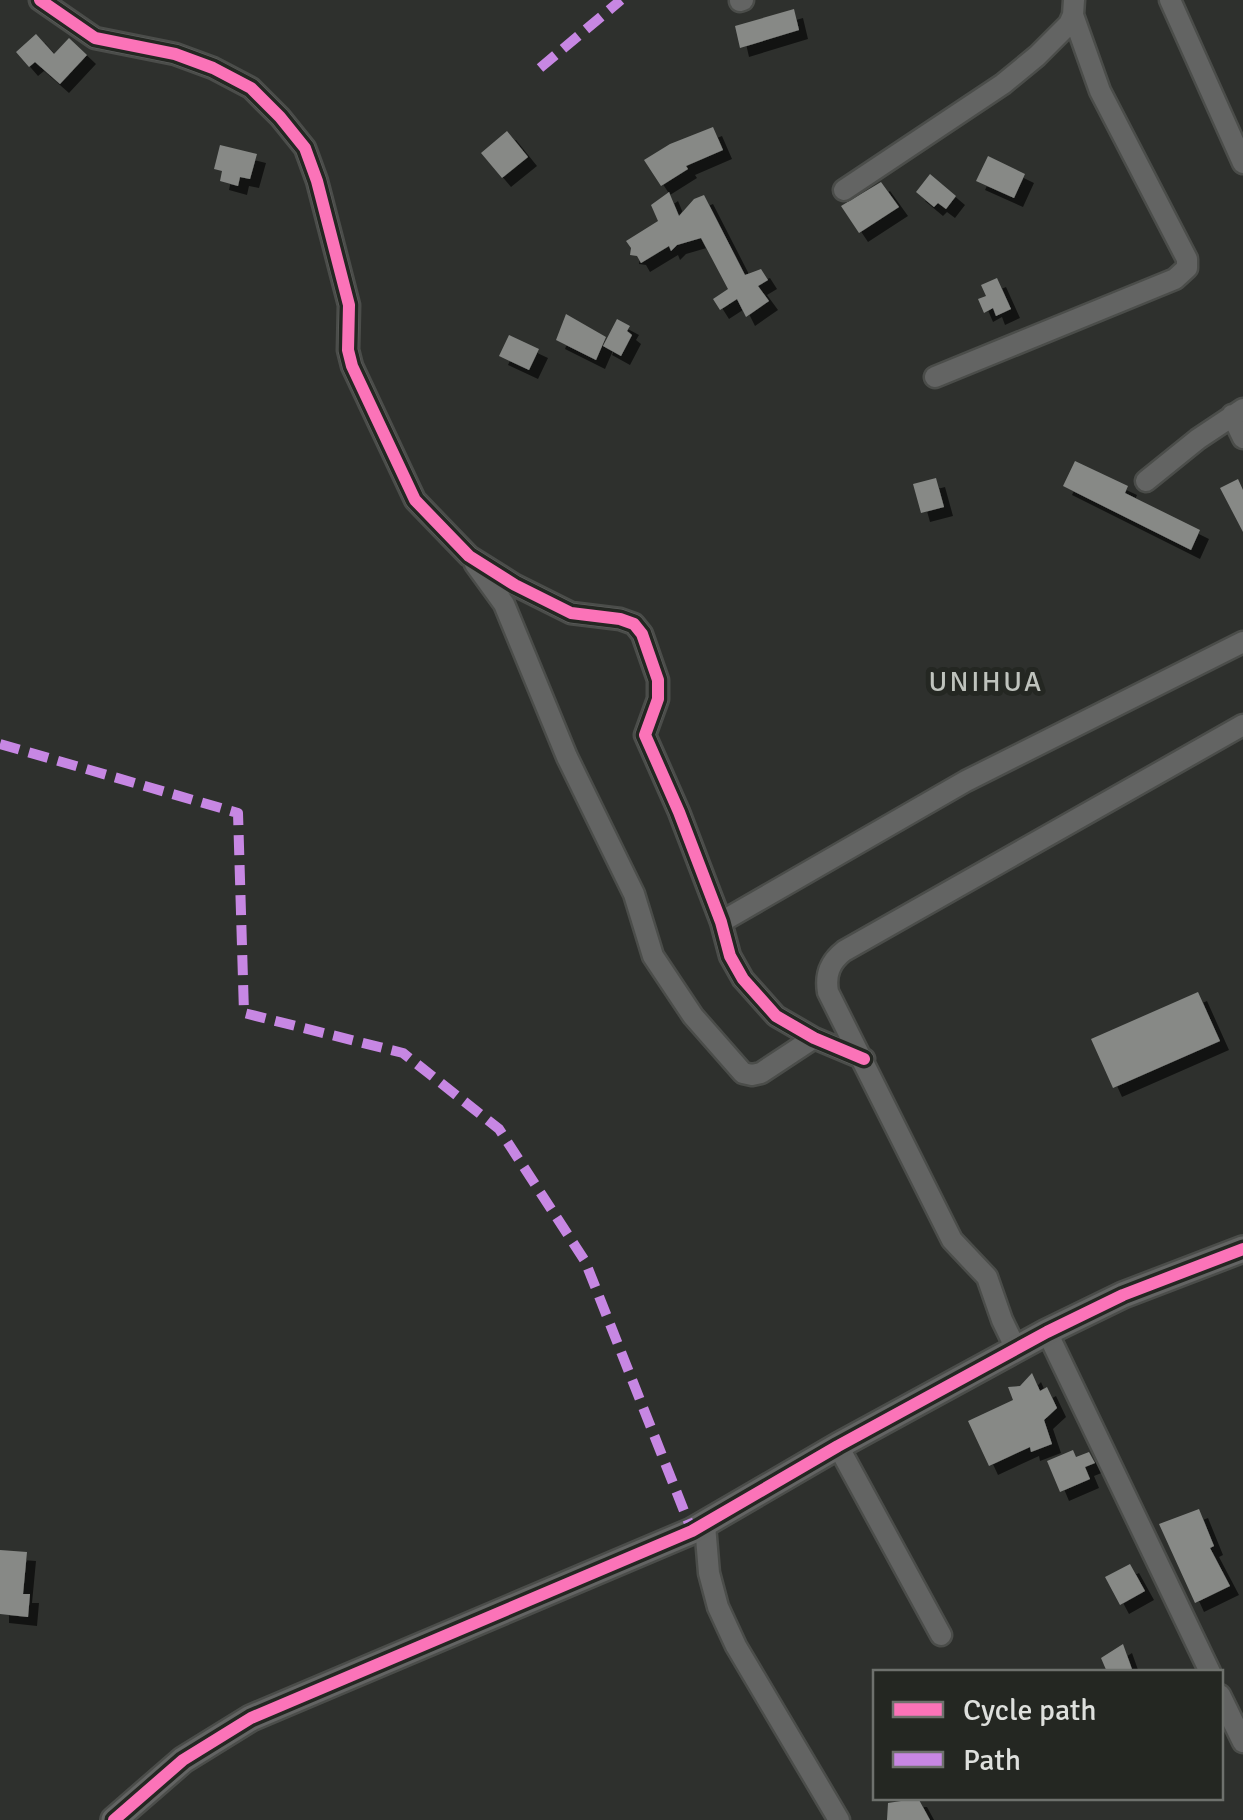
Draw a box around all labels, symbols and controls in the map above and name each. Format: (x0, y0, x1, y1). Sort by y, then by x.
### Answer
district label: UNIHUA (928, 665, 1044, 699)
legend (873, 1670, 1223, 1800)
text: Cycle path (963, 1692, 1097, 1729)
text: Path (963, 1742, 1021, 1779)

